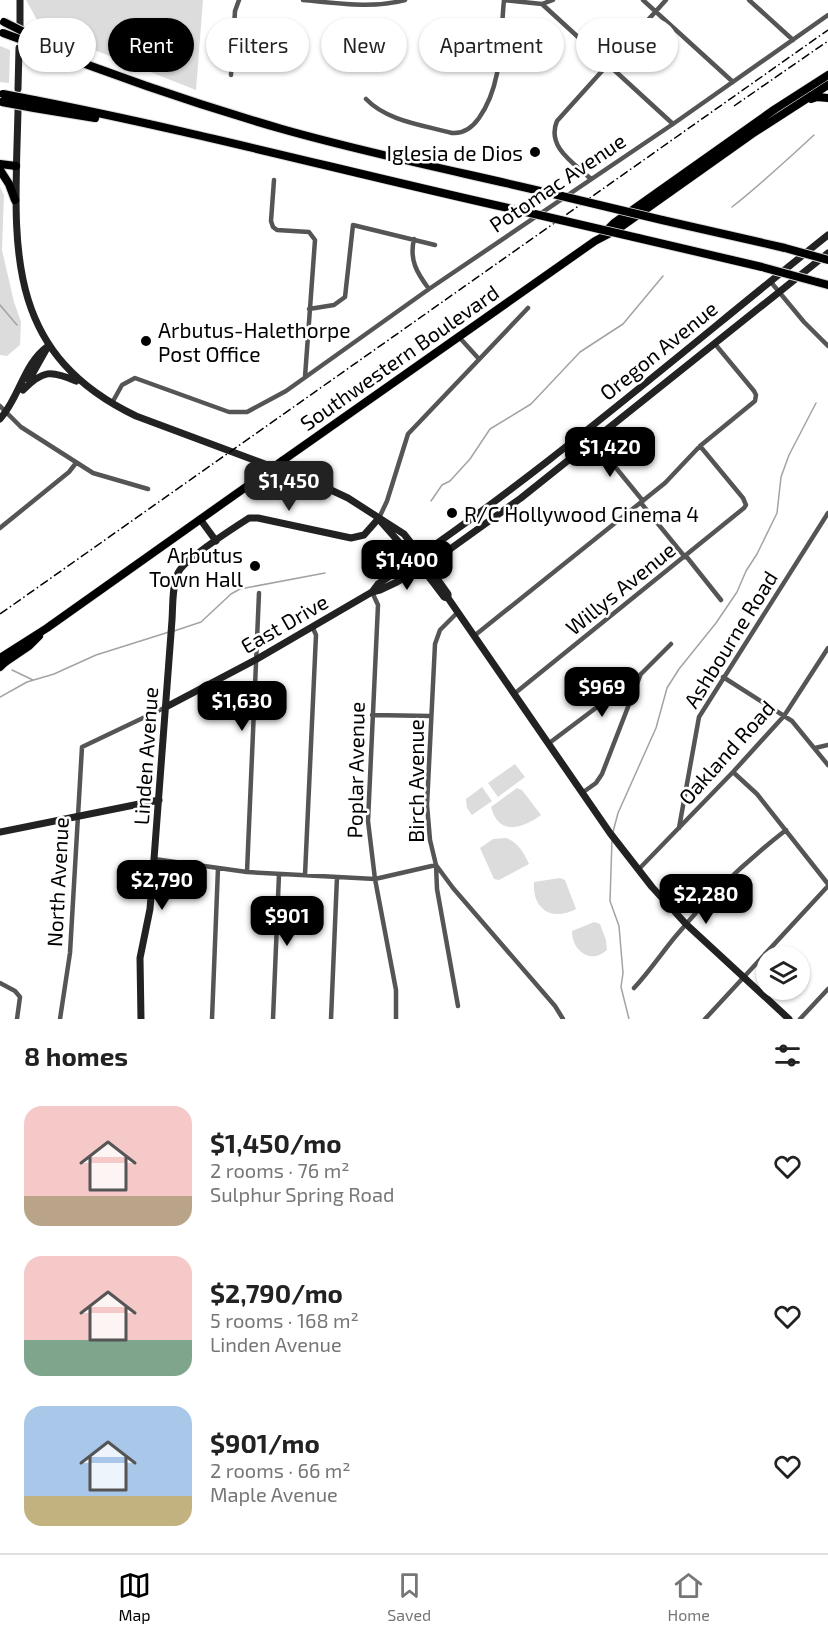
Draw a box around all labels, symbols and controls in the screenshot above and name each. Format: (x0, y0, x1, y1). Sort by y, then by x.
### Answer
chip: Buy (18, 18, 96, 72)
chip: Rent (108, 18, 194, 72)
chip: Filters (206, 18, 309, 72)
chip: New (321, 18, 407, 72)
chip: Apartment (419, 18, 564, 72)
chip: House (576, 18, 678, 72)
street label: Potomac Avenue (484, 127, 630, 237)
place label: Iglesia de Dios (386, 140, 523, 165)
marker: Iglesia de Dios (528, 145, 542, 159)
street label: Southwestern Boulevard (295, 279, 503, 435)
street label: Oregon Avenue (594, 295, 722, 405)
place label: Arbutus-Halethorpe Post Office (158, 317, 351, 366)
marker: Arbutus-Halethorpe Post Office (139, 334, 153, 348)
pin: $1,420 (561, 427, 659, 478)
text: $1,420 (579, 434, 641, 458)
pin: $1,450 (240, 461, 338, 512)
text: $1,450 (258, 468, 320, 492)
place label: R/C Hollywood Cinema 4 (464, 501, 699, 526)
marker: R/C Hollywood Cinema 4 (445, 506, 459, 520)
street label: Willys Avenue (560, 536, 680, 640)
pin: $1,400 (358, 540, 456, 591)
place label: Arbutus Town Hall (149, 542, 244, 591)
text: $1,400 (376, 547, 438, 571)
marker: Arbutus Town Hall (248, 559, 262, 573)
street label: Ashbourne Road (678, 566, 782, 712)
street label: East Drive (236, 588, 332, 658)
pin: $969 (566, 667, 638, 718)
text: $969 (579, 674, 626, 698)
pin: $1,630 (193, 681, 291, 732)
street label: Linden Avenue (128, 686, 162, 826)
text: $1,630 (212, 688, 272, 712)
street label: Oakland Road (673, 695, 779, 809)
street label: Poplar Avenue (341, 701, 369, 839)
street label: Birch Avenue (403, 719, 428, 843)
street label: North Avenue (41, 816, 73, 948)
pin: $2,790 (113, 860, 211, 911)
text: $2,790 (131, 867, 193, 891)
pin: $2,280 (657, 874, 755, 925)
text: $2,280 (674, 881, 738, 905)
pin: $901 (251, 896, 323, 947)
text: $901 (265, 903, 309, 927)
map controls (756, 946, 810, 1000)
button: layers (756, 946, 810, 1000)
icon: filters (771, 1039, 804, 1072)
text: 8 homes (24, 1040, 128, 1071)
text: $1,450/mo (210, 1127, 342, 1158)
icon: home (72, 1130, 144, 1202)
icon: heart (771, 1150, 804, 1183)
text: 2 rooms · 76 m² (210, 1158, 349, 1182)
text: Sulphur Spring Road (210, 1182, 394, 1206)
text: $2,790/mo (210, 1277, 343, 1308)
icon: home (72, 1280, 144, 1352)
icon: heart (771, 1300, 804, 1333)
text: 5 rooms · 168 m² (210, 1308, 359, 1332)
text: Linden Avenue (210, 1332, 342, 1356)
text: $901/mo (210, 1427, 320, 1458)
icon: home (72, 1430, 144, 1502)
icon: heart (771, 1450, 804, 1483)
text: 2 rooms · 66 m² (210, 1458, 351, 1482)
text: Maple Avenue (210, 1482, 338, 1506)
tab: Map (118, 1569, 151, 1624)
tab: Saved (387, 1569, 431, 1624)
tab: Home (667, 1569, 710, 1624)

